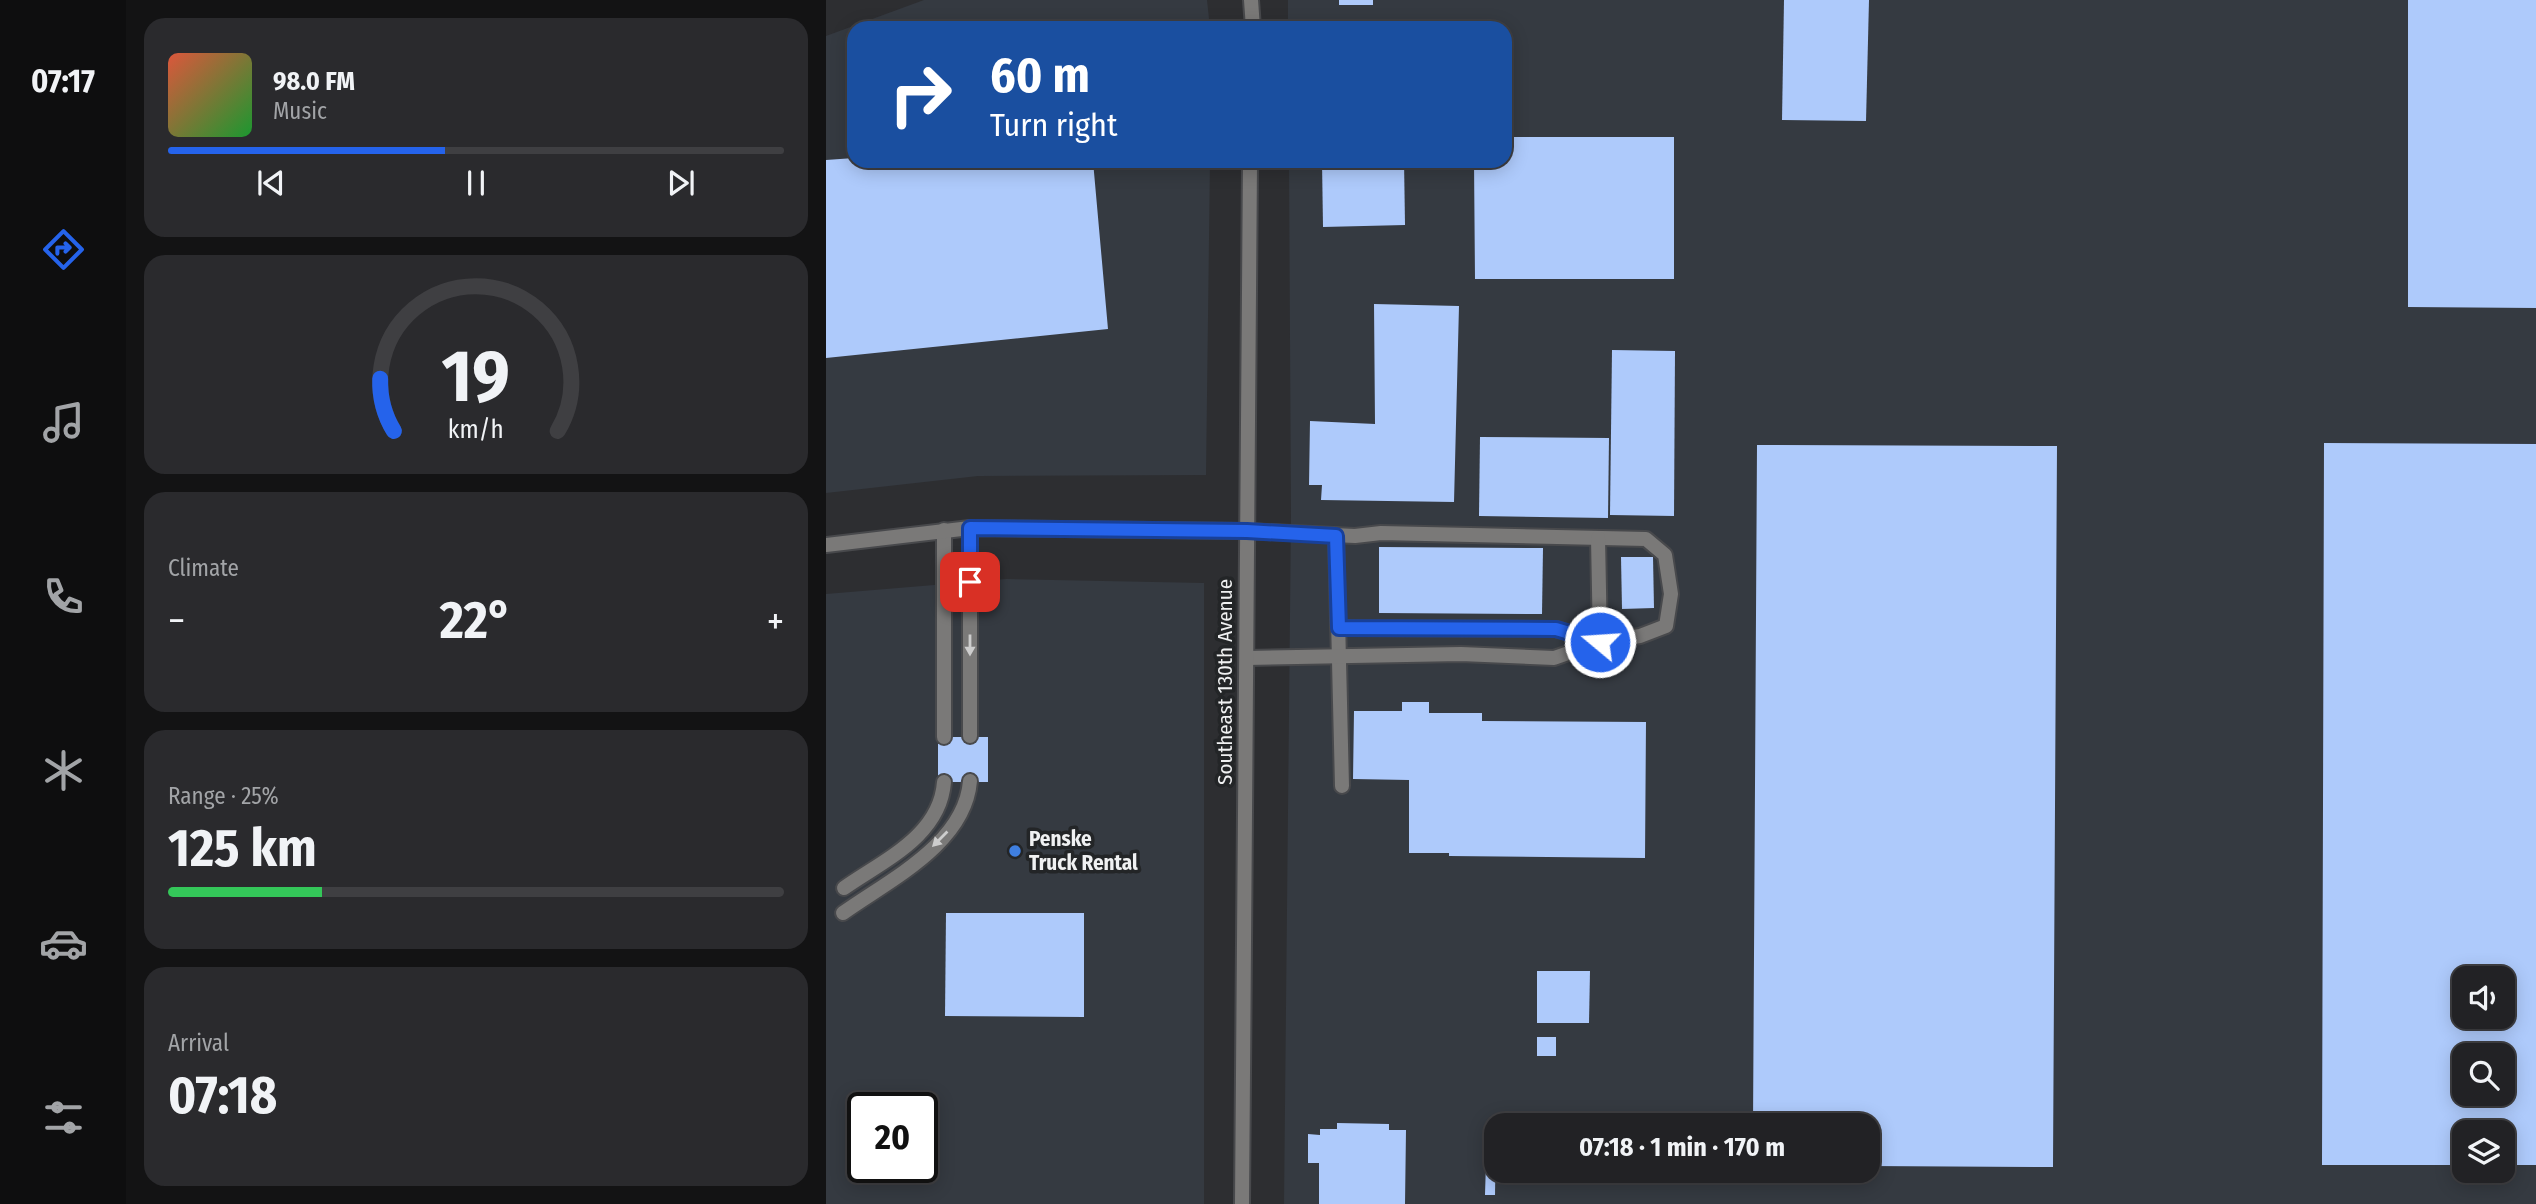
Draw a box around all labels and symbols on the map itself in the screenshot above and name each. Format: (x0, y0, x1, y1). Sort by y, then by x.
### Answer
pin (940, 552, 1000, 612)
street label: Southeast 130th Avenue (1212, 579, 1238, 785)
position arrow (1563, 605, 1637, 679)
one-way arrow (964, 635, 976, 657)
place label: Penske Truck Rental (1029, 826, 1138, 876)
one-way arrow (932, 831, 949, 847)
marker: Penske Truck Rental (1007, 843, 1023, 859)
speed limit sign: 20 (847, 1092, 938, 1183)

